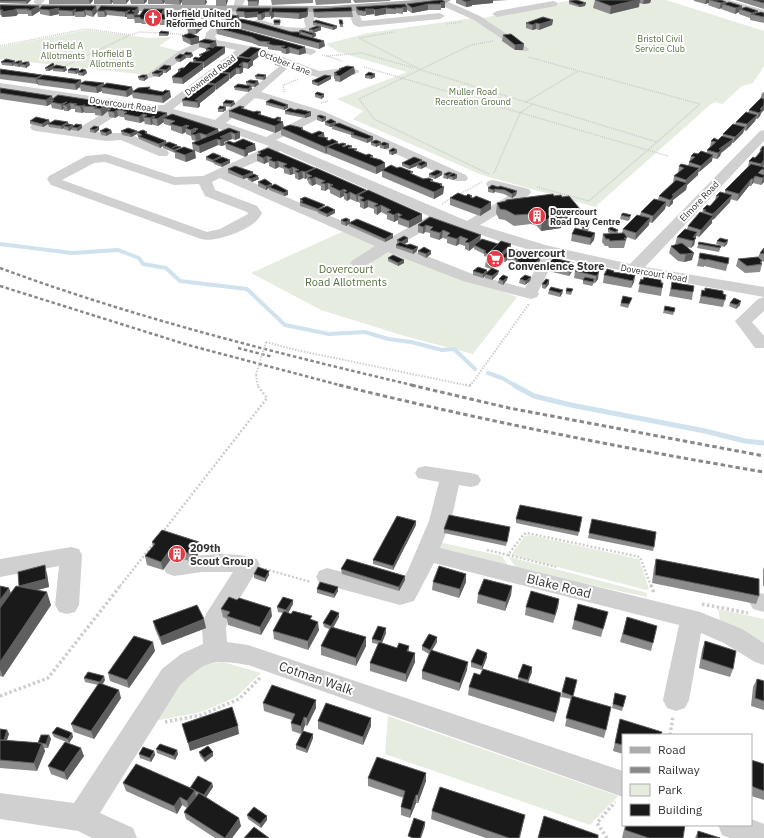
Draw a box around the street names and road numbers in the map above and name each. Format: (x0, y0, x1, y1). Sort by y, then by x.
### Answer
street label: October Lane (258, 47, 312, 77)
street label: Downend Road (182, 52, 238, 98)
street label: Dovercourt Road (89, 94, 157, 114)
street label: Elmore Road (677, 179, 721, 223)
street label: Dovercourt Road (620, 262, 688, 284)
street label: Blake Road (525, 570, 593, 602)
street label: Cotman Walk (277, 657, 356, 699)

